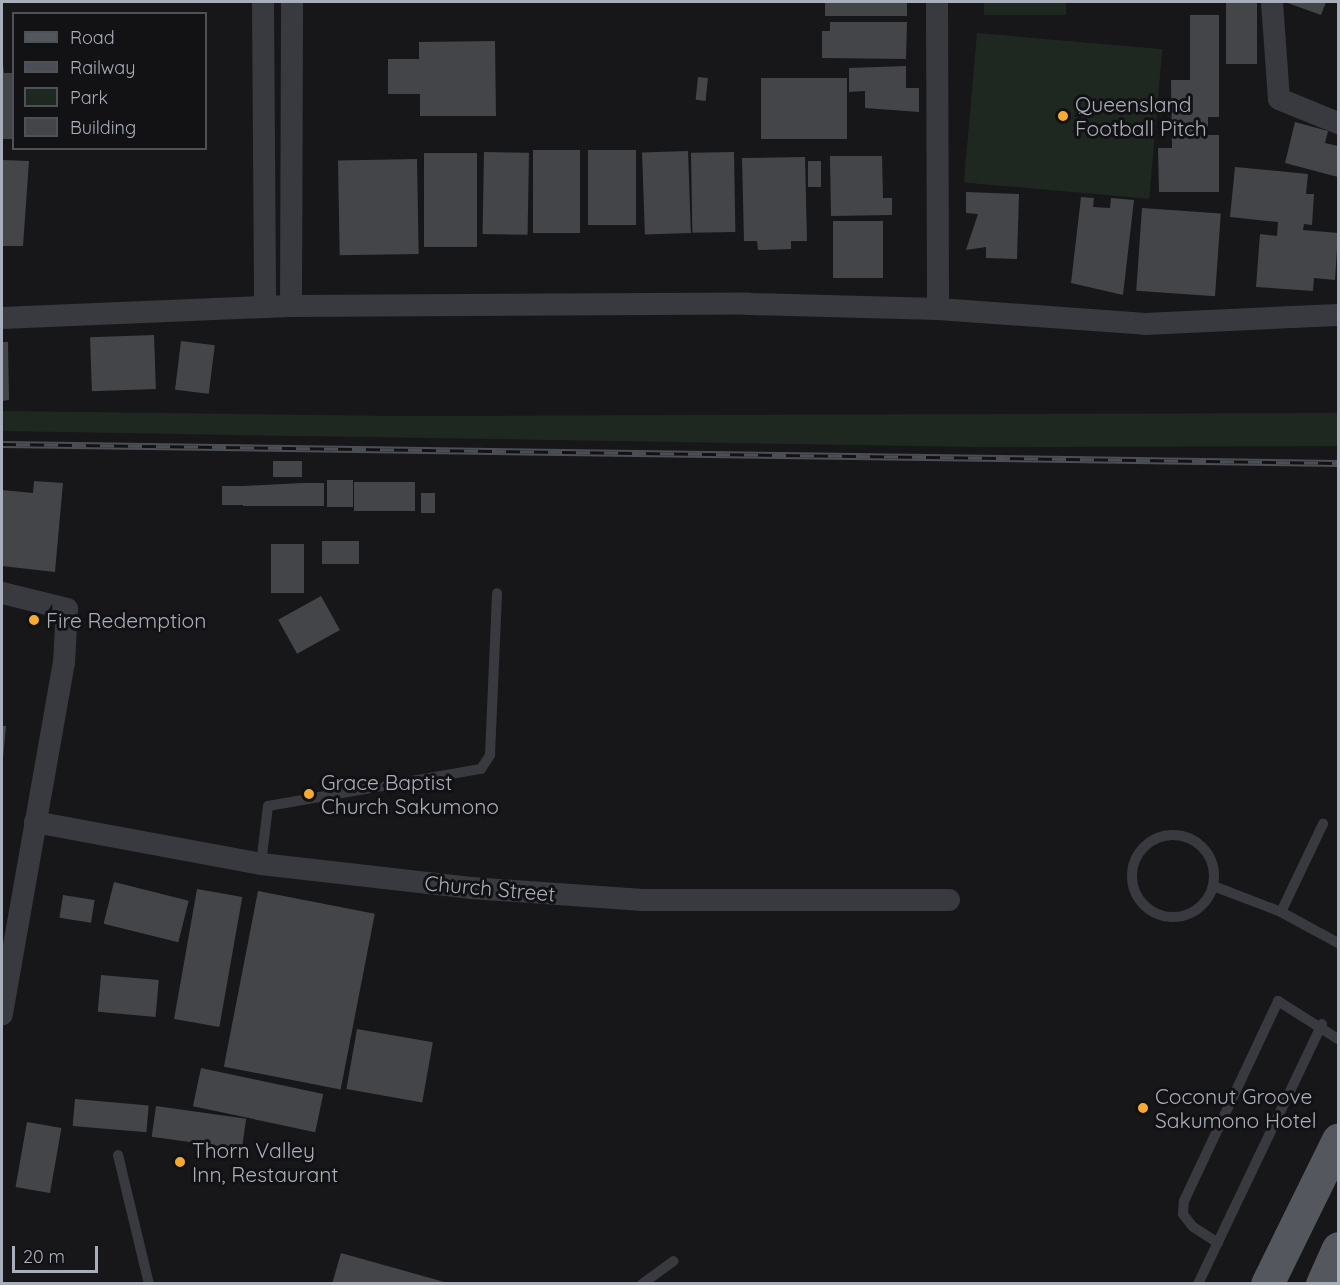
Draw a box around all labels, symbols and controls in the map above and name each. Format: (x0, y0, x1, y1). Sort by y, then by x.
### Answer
legend (12, 12, 207, 150)
text: Road (70, 26, 115, 49)
text: Railway (70, 56, 136, 79)
text: Park (70, 86, 108, 109)
place label: Queensland Football Pitch (1075, 91, 1207, 141)
marker: Queensland Football Pitch (1056, 109, 1070, 123)
text: Building (70, 116, 136, 139)
place label: Fire Redemption (46, 607, 206, 633)
marker: Fire Redemption (27, 613, 41, 627)
place label: Grace Baptist Church Sakumono (321, 769, 499, 819)
marker: Grace Baptist Church Sakumono (302, 787, 316, 801)
street label: Church Street (424, 870, 556, 906)
place label: Coconut Groove Sakumono Hotel (1155, 1083, 1317, 1133)
marker: Coconut Groove Sakumono Hotel (1136, 1101, 1150, 1115)
place label: Thorn Valley Inn, Restaurant (192, 1137, 338, 1187)
marker: Thorn Valley Inn, Restaurant (173, 1155, 187, 1169)
scale bar (15, 1234, 100, 1272)
text: 20 m (23, 1245, 65, 1268)

